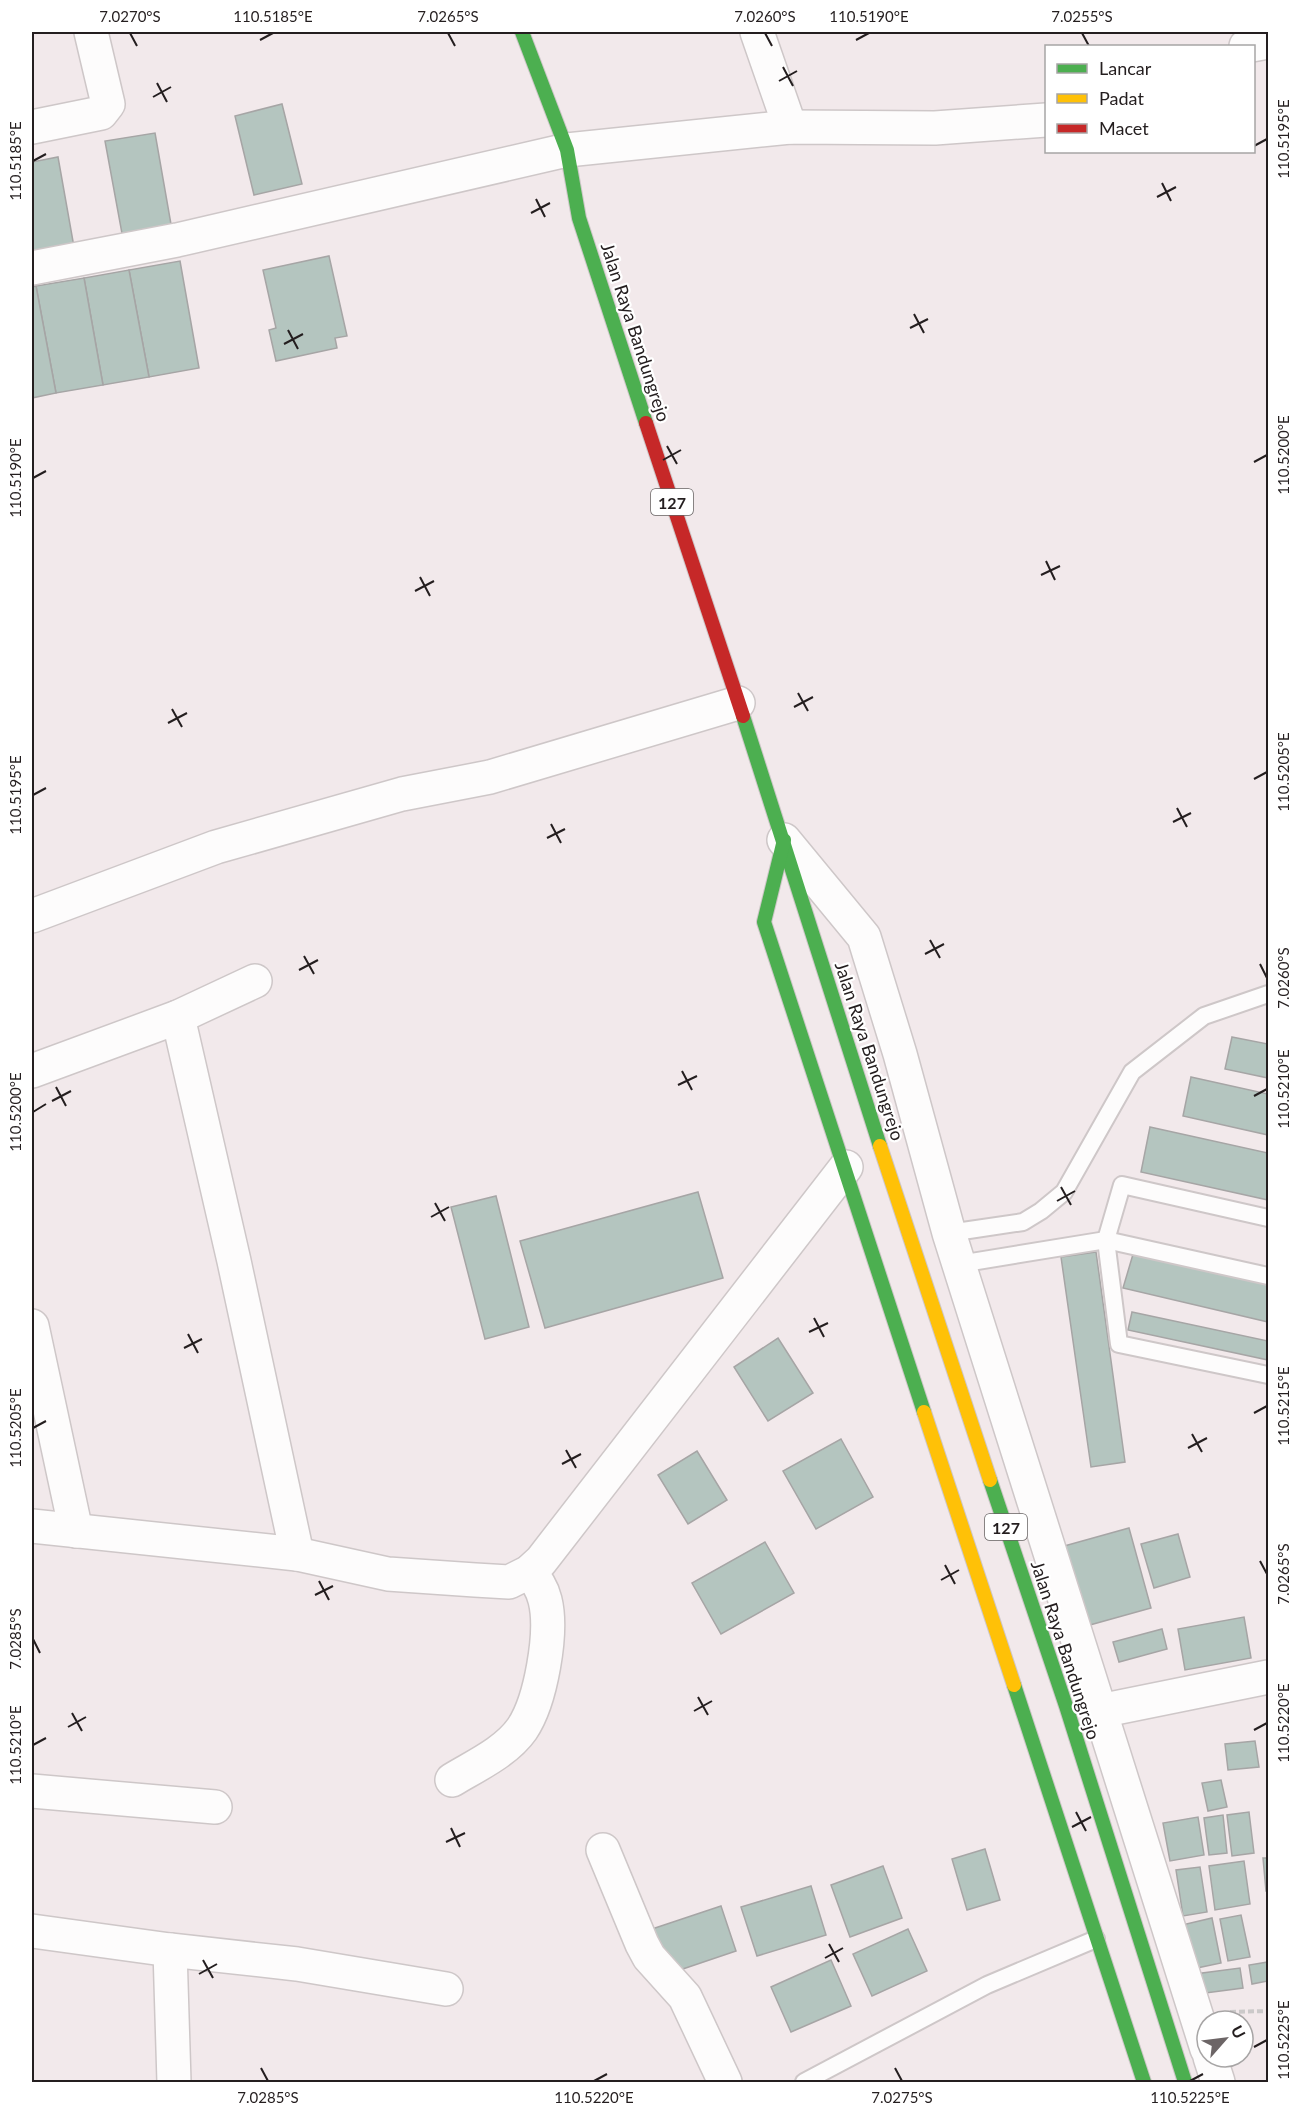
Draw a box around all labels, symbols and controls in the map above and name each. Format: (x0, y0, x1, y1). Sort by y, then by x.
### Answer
text: 7.0270°S (99, 7, 161, 25)
text: 110.5185°E (233, 7, 313, 25)
text: 7.0265°S (417, 7, 479, 25)
text: 7.0260°S (734, 7, 796, 25)
text: 110.5190°E (829, 7, 909, 25)
text: 7.0255°S (1051, 7, 1113, 25)
legend (1045, 45, 1255, 153)
text: Lancar (1099, 57, 1152, 79)
text: Padat (1099, 87, 1144, 109)
text: 110.5195°E (1274, 99, 1292, 179)
text: Macet (1099, 117, 1149, 139)
text: 110.5185°E (6, 121, 24, 201)
street label: Jalan Raya Bandungrejo (597, 240, 675, 424)
text: 110.5200°E (1274, 415, 1292, 495)
text: 110.5190°E (6, 438, 24, 518)
road number: 127 (651, 489, 693, 515)
text: 110.5205°E (1274, 732, 1292, 812)
text: 110.5195°E (6, 755, 24, 835)
text: 7.0260°S (1274, 947, 1292, 1009)
street label: Jalan Raya Bandungrejo (831, 959, 909, 1143)
text: 110.5210°E (1274, 1049, 1292, 1129)
text: 110.5200°E (6, 1072, 24, 1152)
text: 110.5215°E (1274, 1366, 1292, 1446)
text: 110.5205°E (6, 1388, 24, 1468)
road number: 127 (985, 1514, 1027, 1540)
text: 7.0265°S (1274, 1543, 1292, 1605)
street label: Jalan Raya Bandungrejo (1027, 1558, 1105, 1742)
text: 7.0285°S (6, 1608, 24, 1670)
text: 110.5220°E (1274, 1683, 1292, 1763)
text: 110.5210°E (6, 1705, 24, 1785)
text: 110.5225°E (1274, 2000, 1292, 2080)
north arrow (1195, 2009, 1255, 2069)
text: U (1228, 2022, 1250, 2041)
text: 7.0285°S (237, 2088, 299, 2106)
text: 110.5220°E (554, 2088, 634, 2106)
text: 7.0275°S (871, 2088, 933, 2106)
text: 110.5225°E (1150, 2088, 1230, 2106)

